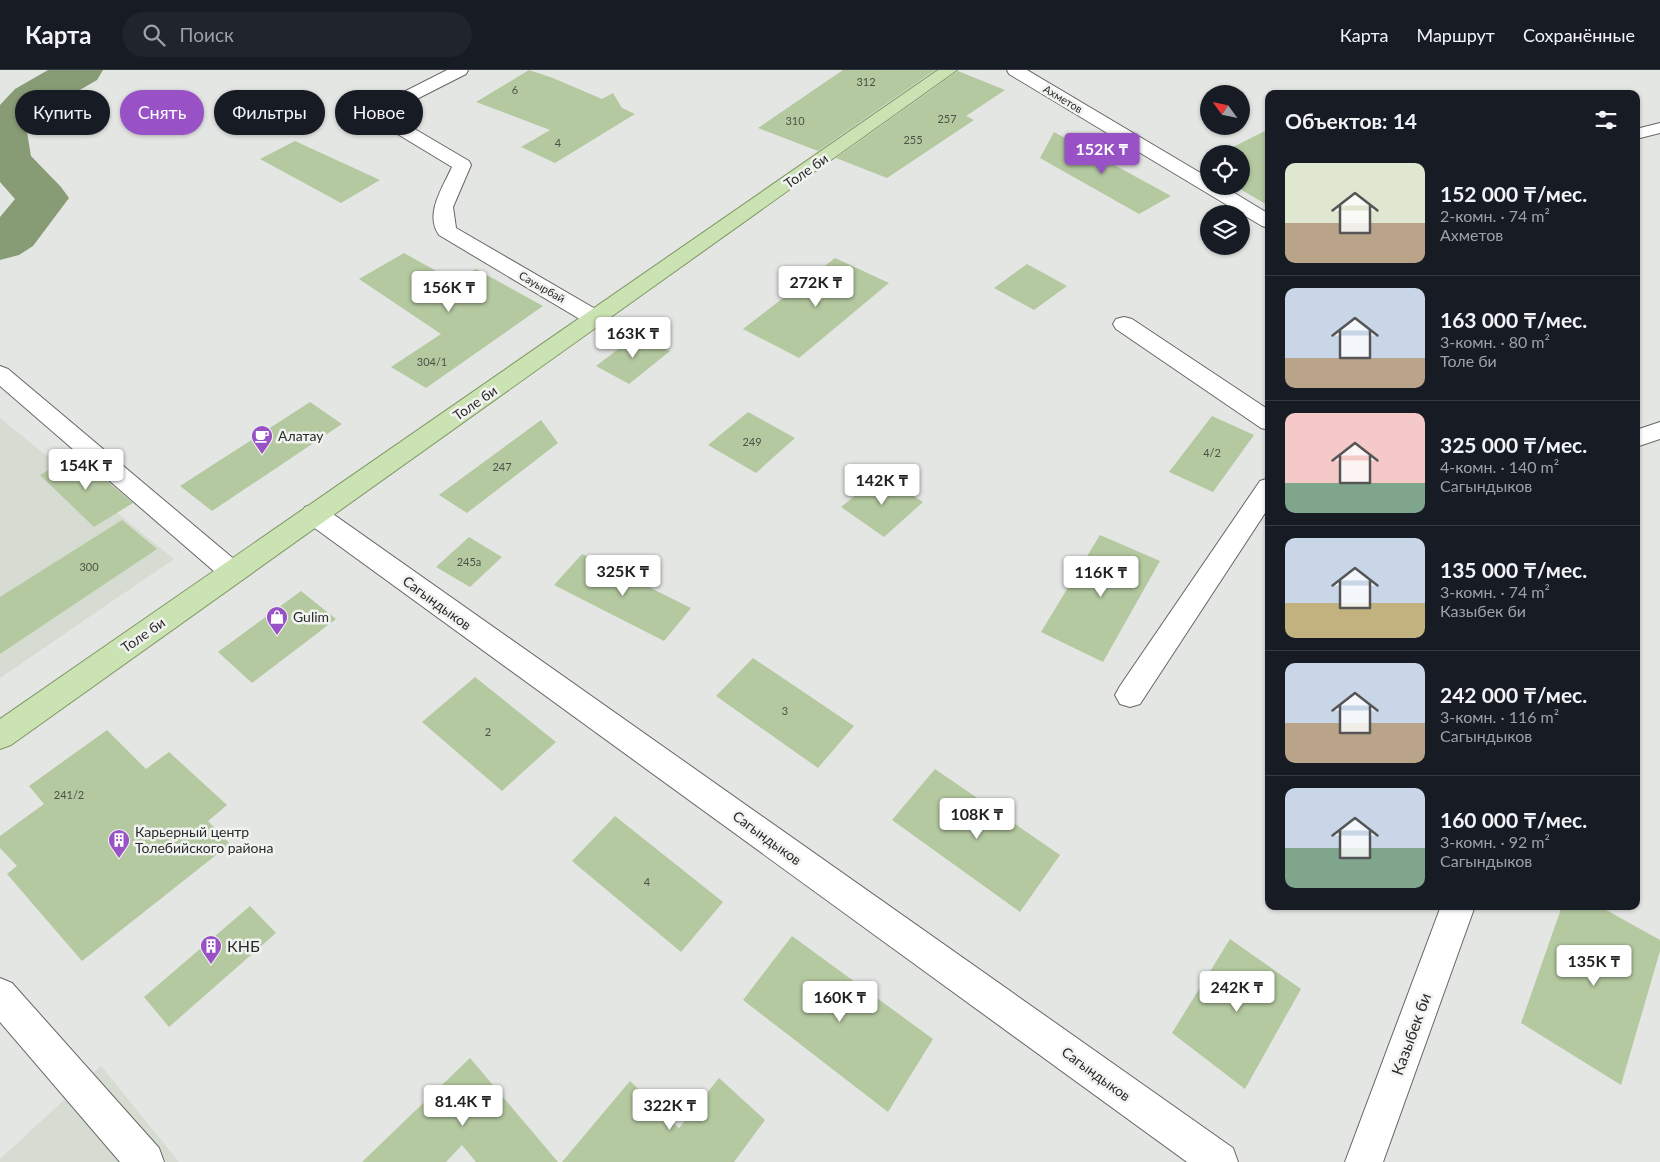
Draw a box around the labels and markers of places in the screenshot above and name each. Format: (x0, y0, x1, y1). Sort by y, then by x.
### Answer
pin: 152K ₸ (1061, 132, 1143, 175)
pin: 272K ₸ (775, 266, 857, 308)
pin: 156K ₸ (408, 270, 490, 313)
pin: 163K ₸ (592, 316, 674, 359)
cafe icon: Алатау (250, 424, 274, 455)
place label: Алатау (278, 427, 324, 444)
pin: 154K ₸ (45, 448, 127, 491)
pin: 142K ₸ (841, 464, 923, 506)
pin: 325K ₸ (582, 554, 664, 597)
pin: 116K ₸ (1060, 556, 1142, 598)
shop icon: Gulim (265, 605, 289, 636)
place label: Gulim (293, 608, 329, 625)
pin: 108K ₸ (936, 798, 1018, 840)
place label: Карьерный центр Толебийского района (135, 823, 273, 856)
building icon: Карьерный центр Толебийского района (107, 828, 131, 859)
building icon: КНБ (199, 934, 223, 965)
place label: КНБ (227, 936, 260, 955)
pin: 135K ₸ (1553, 944, 1635, 987)
pin: 242K ₸ (1196, 970, 1278, 1013)
pin: 160K ₸ (799, 980, 881, 1023)
pin: 81.4K ₸ (417, 1084, 509, 1127)
pin: 322K ₸ (629, 1088, 711, 1131)

